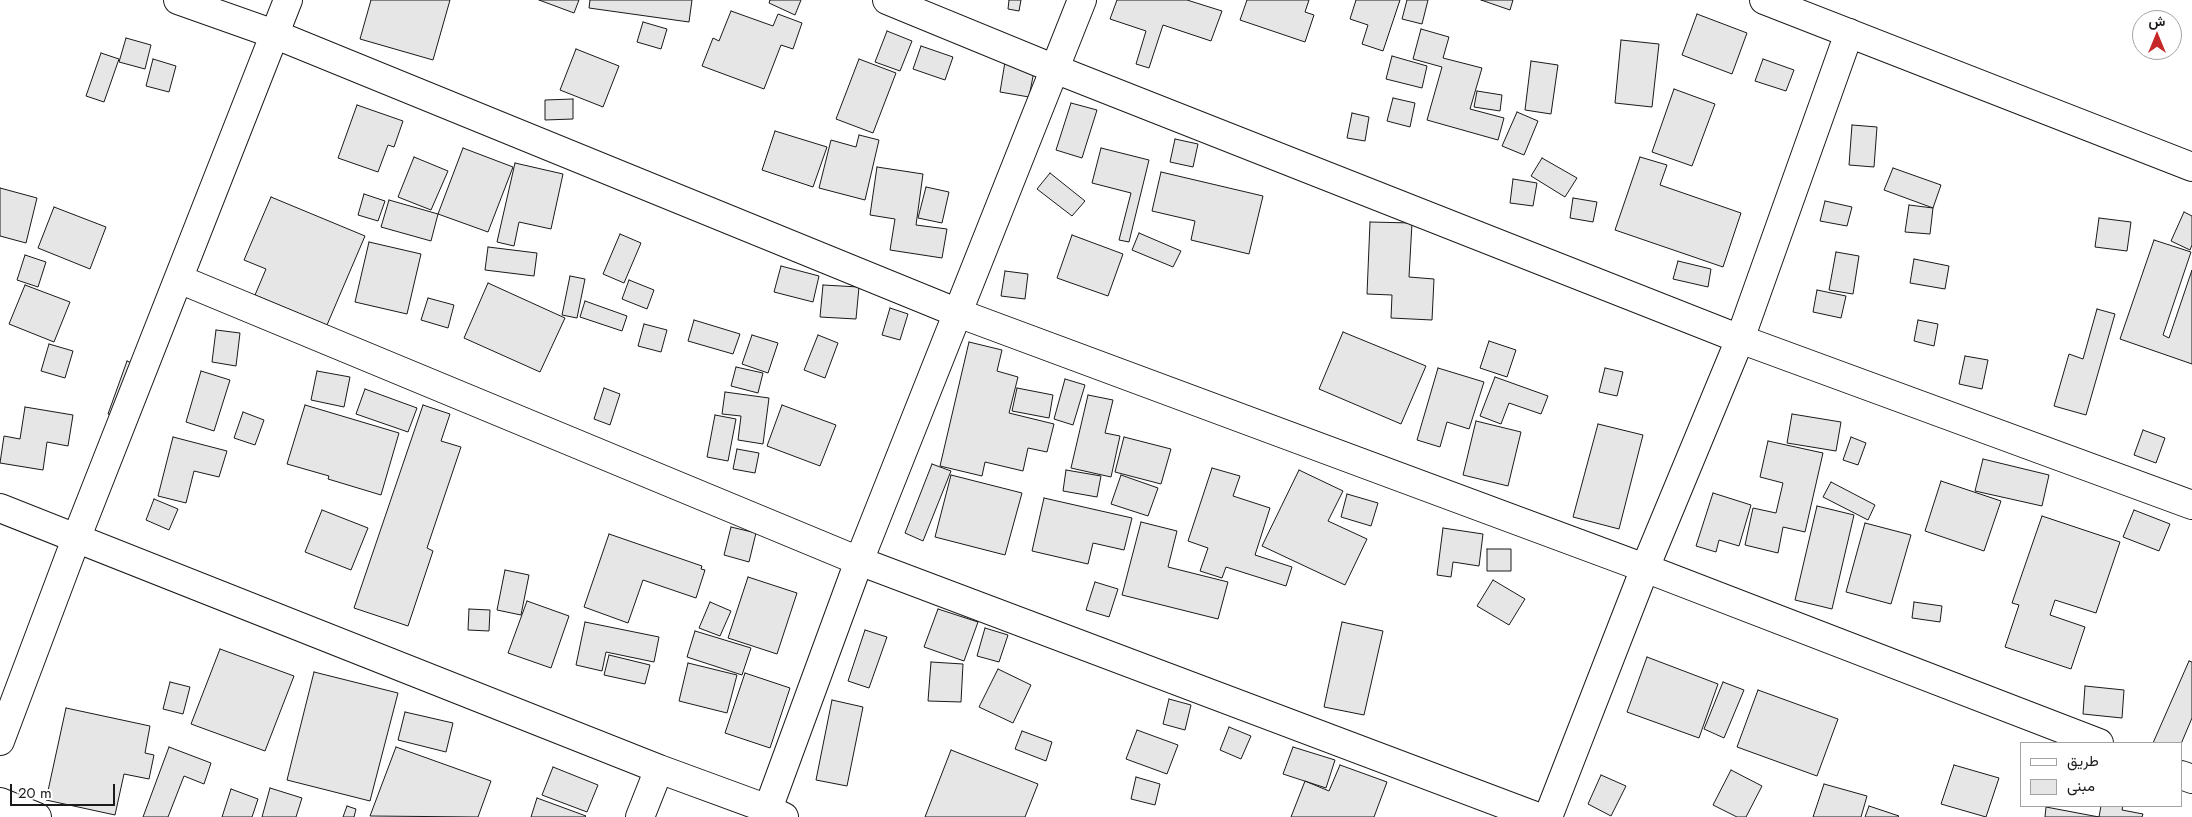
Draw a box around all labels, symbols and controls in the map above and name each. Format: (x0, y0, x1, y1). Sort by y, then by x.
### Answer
north arrow (2132, 10, 2182, 60)
text: ش (2149, 11, 2165, 31)
legend (2020, 742, 2182, 807)
text: طريق (2067, 750, 2099, 772)
scale bar (12, 774, 118, 806)
text: مبنى (2067, 775, 2095, 797)
text: 20 m (18, 782, 52, 804)

